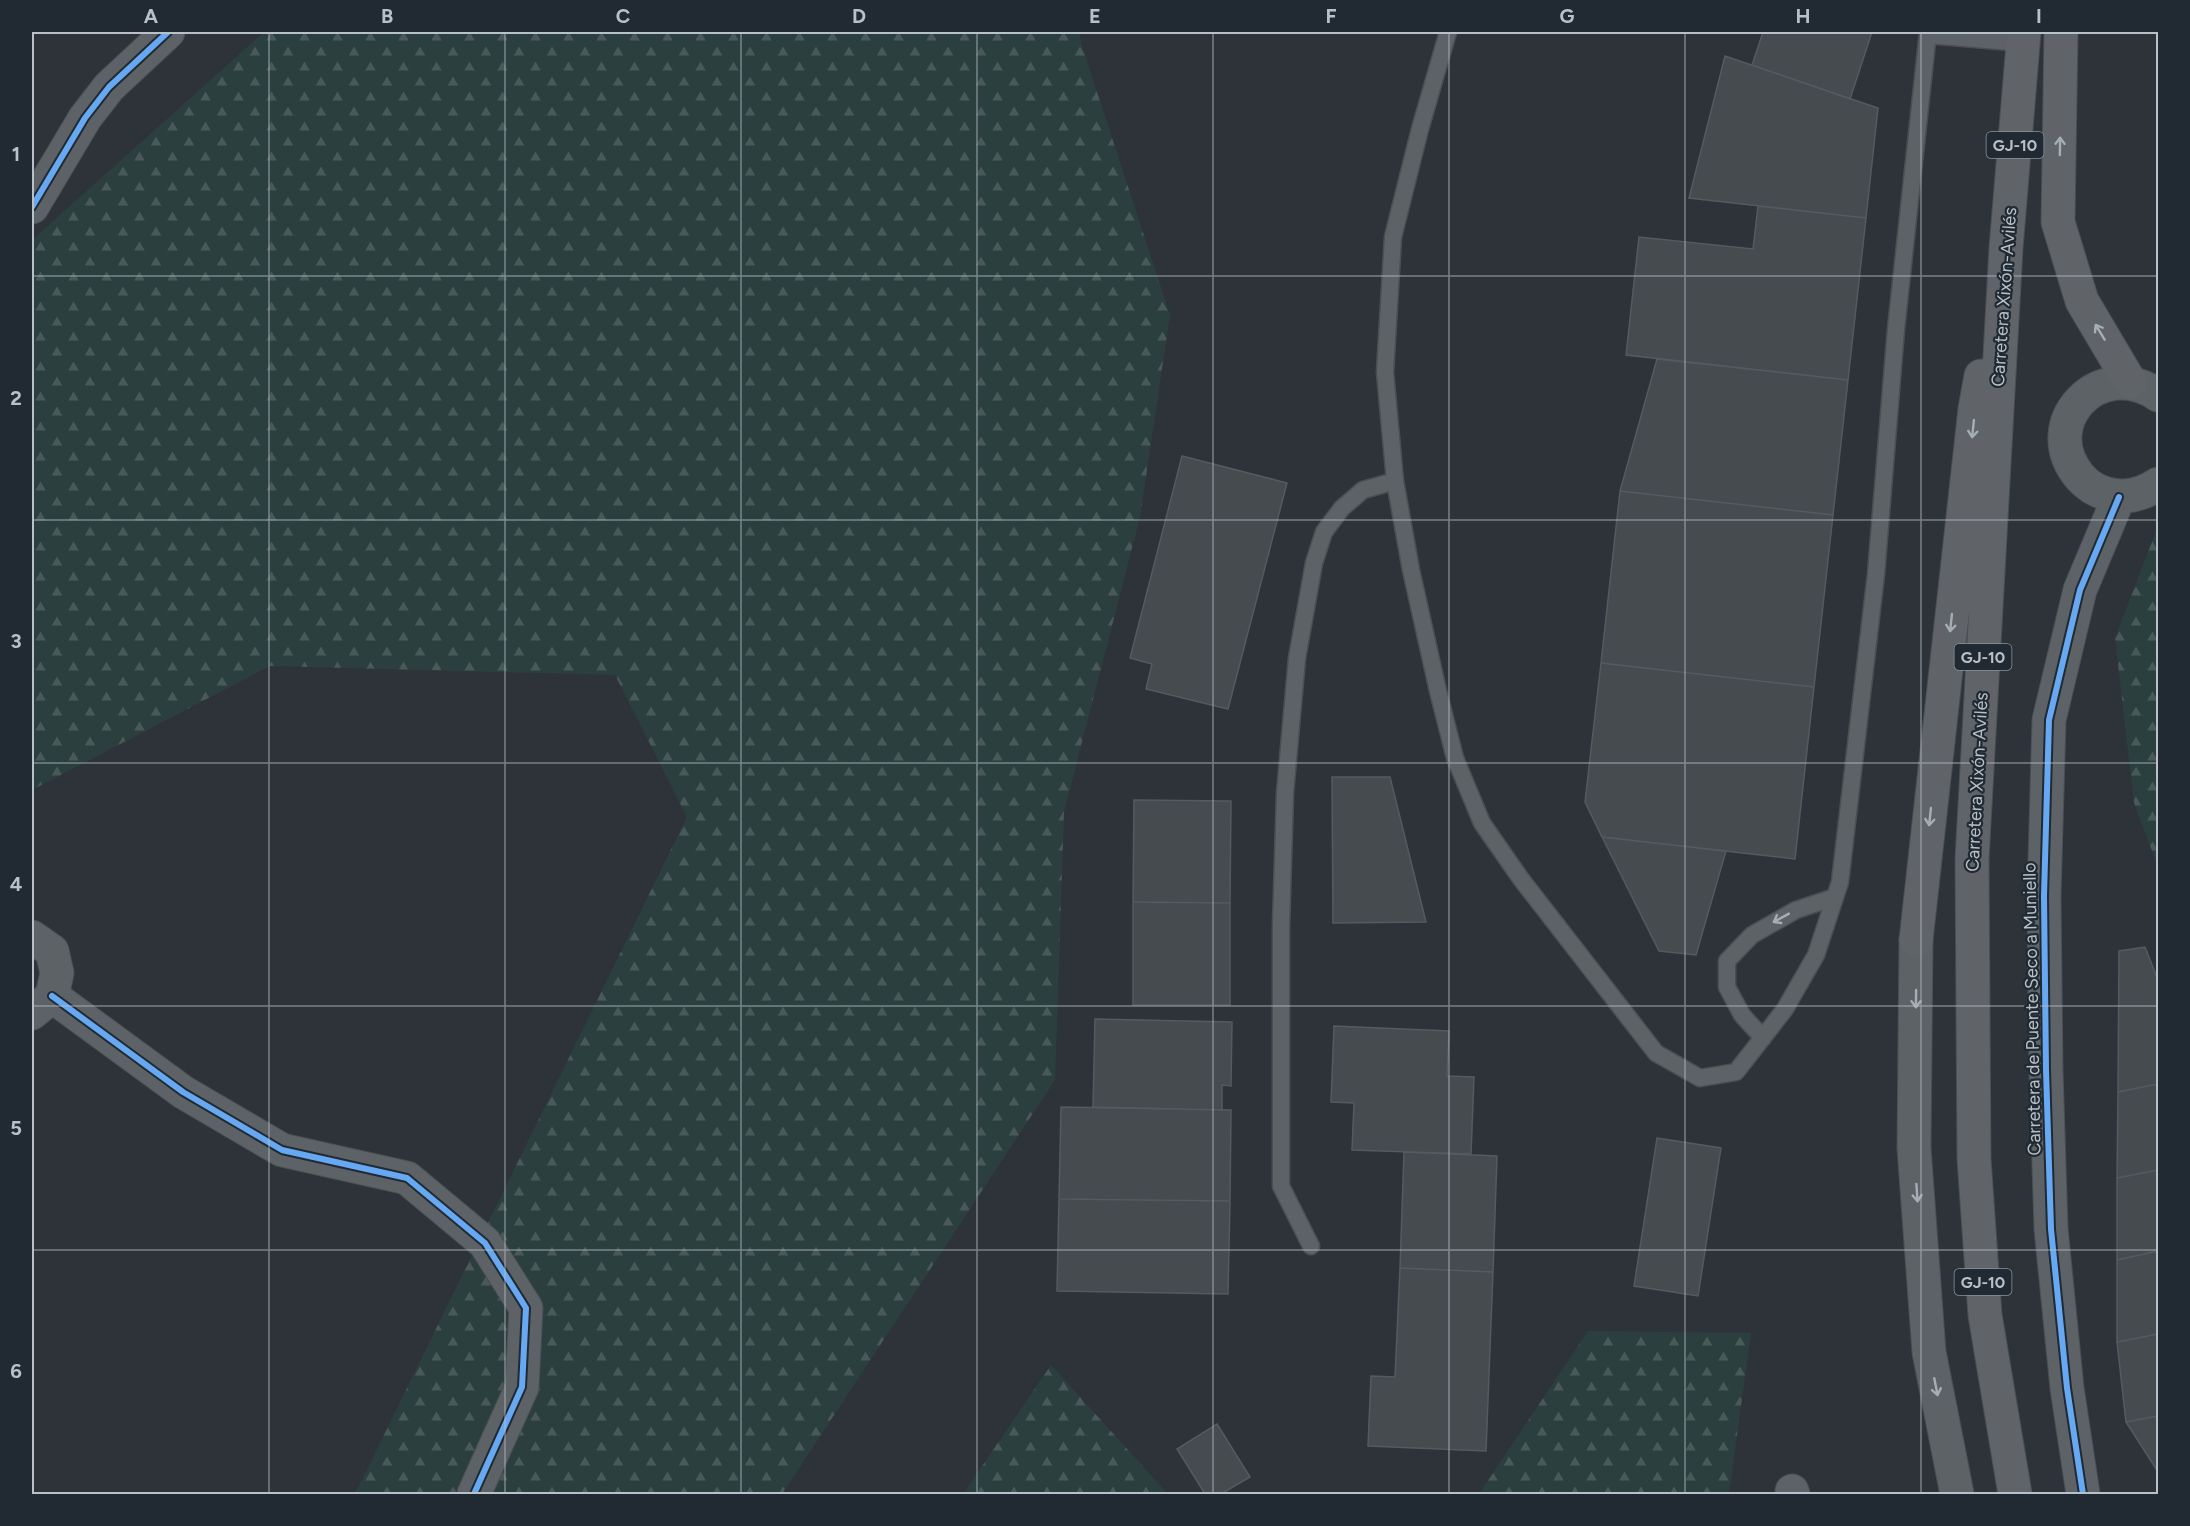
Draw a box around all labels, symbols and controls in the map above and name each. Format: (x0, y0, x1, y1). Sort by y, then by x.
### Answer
text: A (144, 4, 159, 28)
text: B (381, 4, 393, 28)
text: C (616, 4, 630, 28)
text: D (852, 4, 866, 28)
text: E (1089, 4, 1101, 28)
text: F (1325, 4, 1337, 28)
text: G (1560, 4, 1575, 28)
text: H (1796, 4, 1811, 28)
text: I (2036, 4, 2042, 28)
road number: GJ-10 (1986, 132, 2044, 158)
one-way arrow (2054, 136, 2066, 156)
text: 1 (12, 142, 20, 166)
street label: Carretera Xixón-Avilés (1987, 207, 2021, 387)
one-way arrow (2094, 324, 2106, 341)
text: 2 (10, 386, 22, 410)
one-way arrow (1967, 419, 1978, 439)
one-way arrow (1946, 612, 1957, 632)
text: 3 (10, 629, 22, 653)
road number: GJ-10 (1954, 644, 2012, 670)
street label: Carretera Xixón-Avilés (1961, 692, 1993, 872)
one-way arrow (1924, 806, 1935, 826)
street label: Carretera de Puente Seco a Muniello (2018, 862, 2046, 1156)
text: 4 (10, 872, 23, 896)
one-way arrow (1773, 913, 1790, 925)
one-way arrow (1910, 988, 1921, 1008)
text: 5 (10, 1116, 22, 1140)
one-way arrow (1912, 1183, 1923, 1203)
road number: GJ-10 (1954, 1269, 2012, 1295)
text: 6 (10, 1359, 22, 1383)
one-way arrow (1931, 1377, 1942, 1397)

